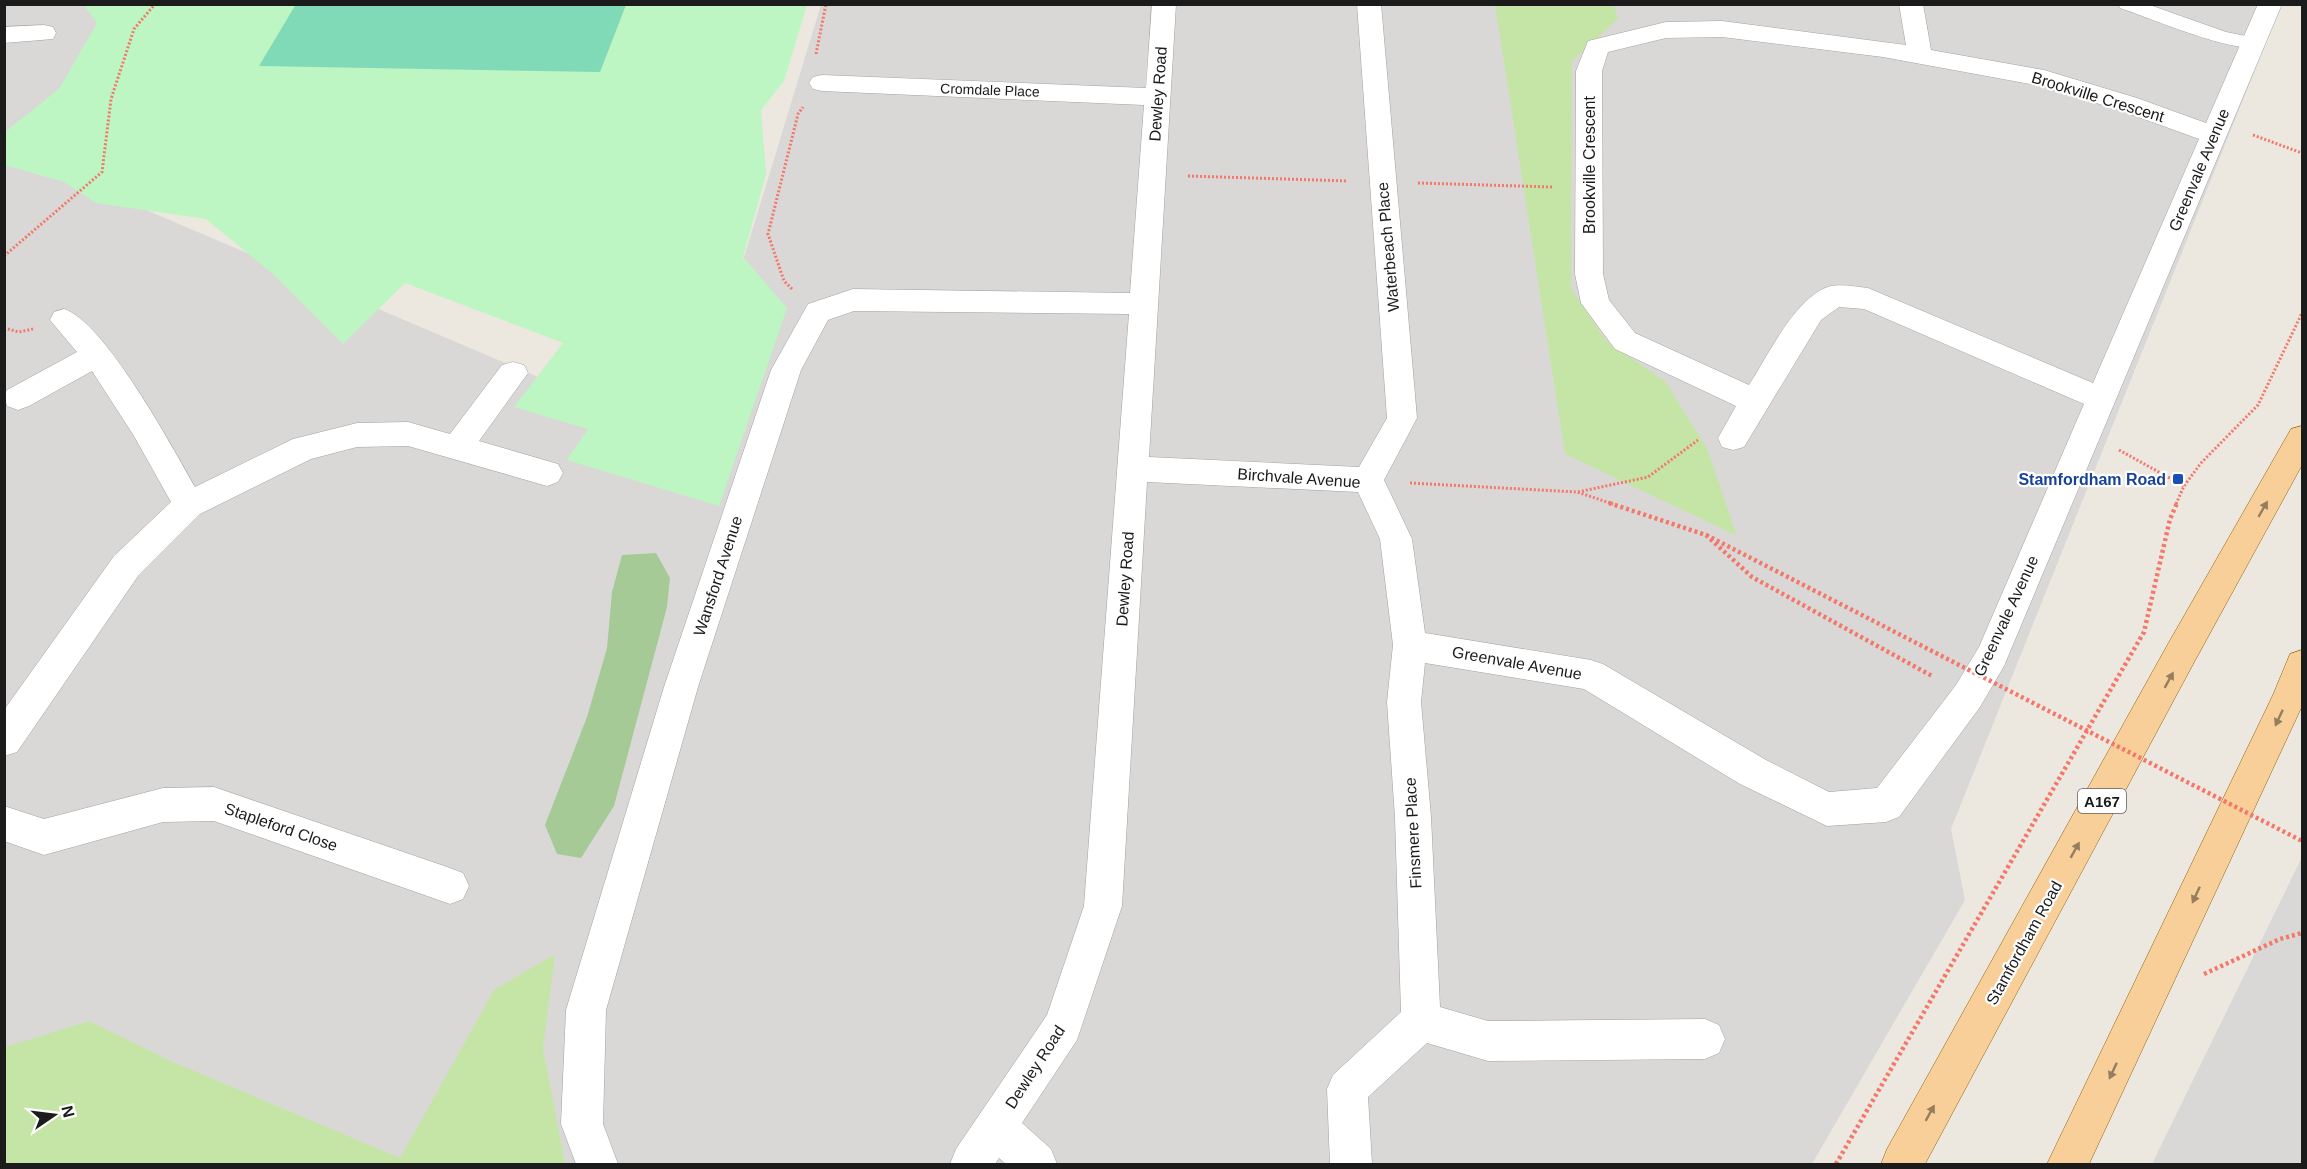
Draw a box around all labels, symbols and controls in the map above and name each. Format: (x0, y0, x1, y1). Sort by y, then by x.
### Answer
street label: Dewley Road (1146, 46, 1170, 142)
street label: Brookville Crescent (2030, 69, 2167, 125)
street label: Cromdale Place (940, 80, 1040, 100)
street label: Brookville Crescent (1581, 96, 1598, 234)
street label: Greenvale Avenue (2166, 106, 2233, 234)
street label: Waterbeach Place (1374, 181, 1402, 313)
street label: Birchvale Avenue (1237, 465, 1361, 491)
place label: Stamfordham Road (2018, 471, 2166, 488)
marker: Stamfordham Road (2171, 472, 2185, 486)
one-way arrow (2258, 501, 2269, 517)
street label: Wansford Avenue (691, 514, 745, 638)
street label: Dewley Road (1113, 531, 1137, 627)
street label: Greenvale Avenue (1971, 553, 2042, 679)
street label: Greenvale Avenue (1451, 643, 1583, 683)
one-way arrow (2163, 671, 2173, 688)
one-way arrow (2275, 710, 2284, 727)
street label: Finsmere Place (1402, 777, 1424, 889)
road number: A167 (2078, 789, 2126, 813)
street label: Stapleford Close (222, 800, 340, 854)
one-way arrow (2069, 842, 2079, 859)
street label: Stamfordham Road (1983, 878, 2065, 1008)
one-way arrow (2191, 886, 2200, 903)
street label: Dewley Road (1002, 1022, 1068, 1112)
one-way arrow (2108, 1062, 2117, 1079)
north arrow (24, 1085, 84, 1145)
text: N (58, 1104, 78, 1119)
one-way arrow (1925, 1104, 1935, 1121)

